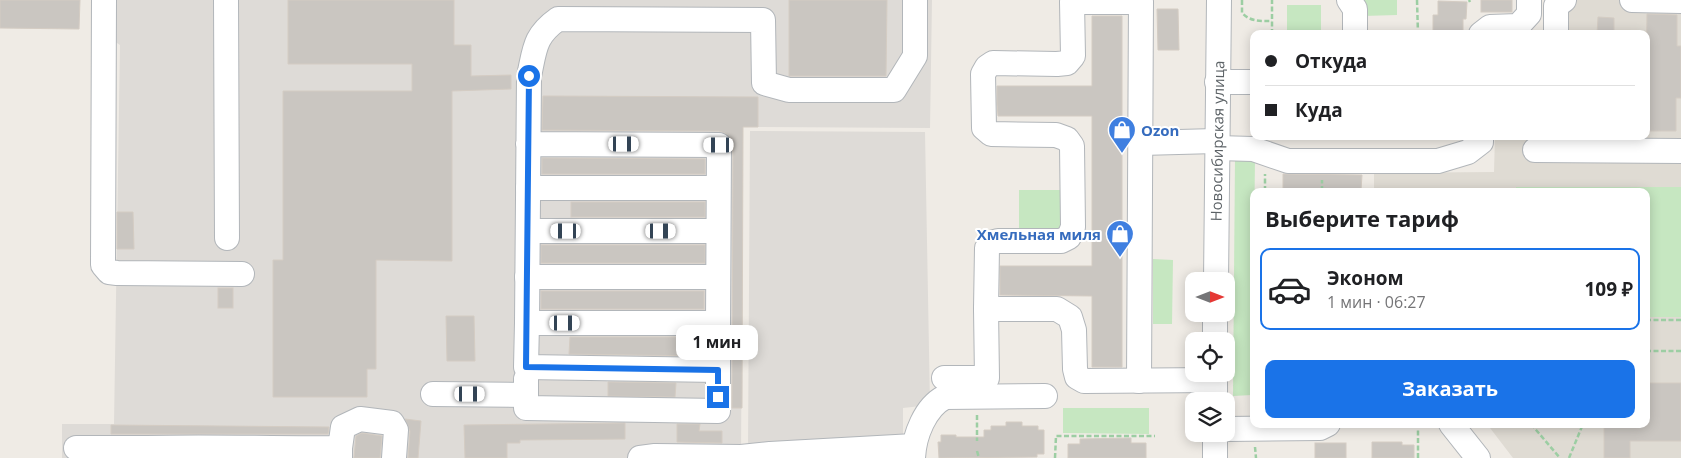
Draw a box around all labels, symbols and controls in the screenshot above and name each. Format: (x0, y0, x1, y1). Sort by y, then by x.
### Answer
text: Откуда (1295, 48, 1367, 74)
street label: Новосибирская улица (1206, 60, 1228, 222)
route start (518, 65, 540, 87)
text: Куда (1295, 97, 1343, 123)
shop icon: Ozon (1107, 115, 1137, 154)
place label: Ozon (1141, 120, 1179, 140)
car (609, 137, 639, 152)
car (704, 138, 734, 153)
text: Выберите тариф (1265, 203, 1459, 233)
shop icon: Хмельная миля (1105, 219, 1135, 258)
car (551, 224, 581, 239)
car (646, 224, 676, 239)
place label: Хмельная миля (977, 224, 1101, 244)
text: Эконом (1327, 265, 1404, 291)
icon: car (1267, 267, 1312, 312)
north arrow (1185, 272, 1235, 322)
map controls (1185, 272, 1235, 442)
text: 109 ₽ (1584, 276, 1633, 302)
text: 1 мин · 06:27 (1327, 291, 1426, 313)
car (550, 316, 580, 331)
callout: 1 мин (677, 324, 759, 360)
text: 1 мин (693, 331, 741, 353)
button: locate (1185, 332, 1235, 382)
button: Заказать (1265, 360, 1635, 418)
route end (707, 386, 729, 408)
car (455, 387, 485, 402)
button: layers (1185, 392, 1235, 442)

